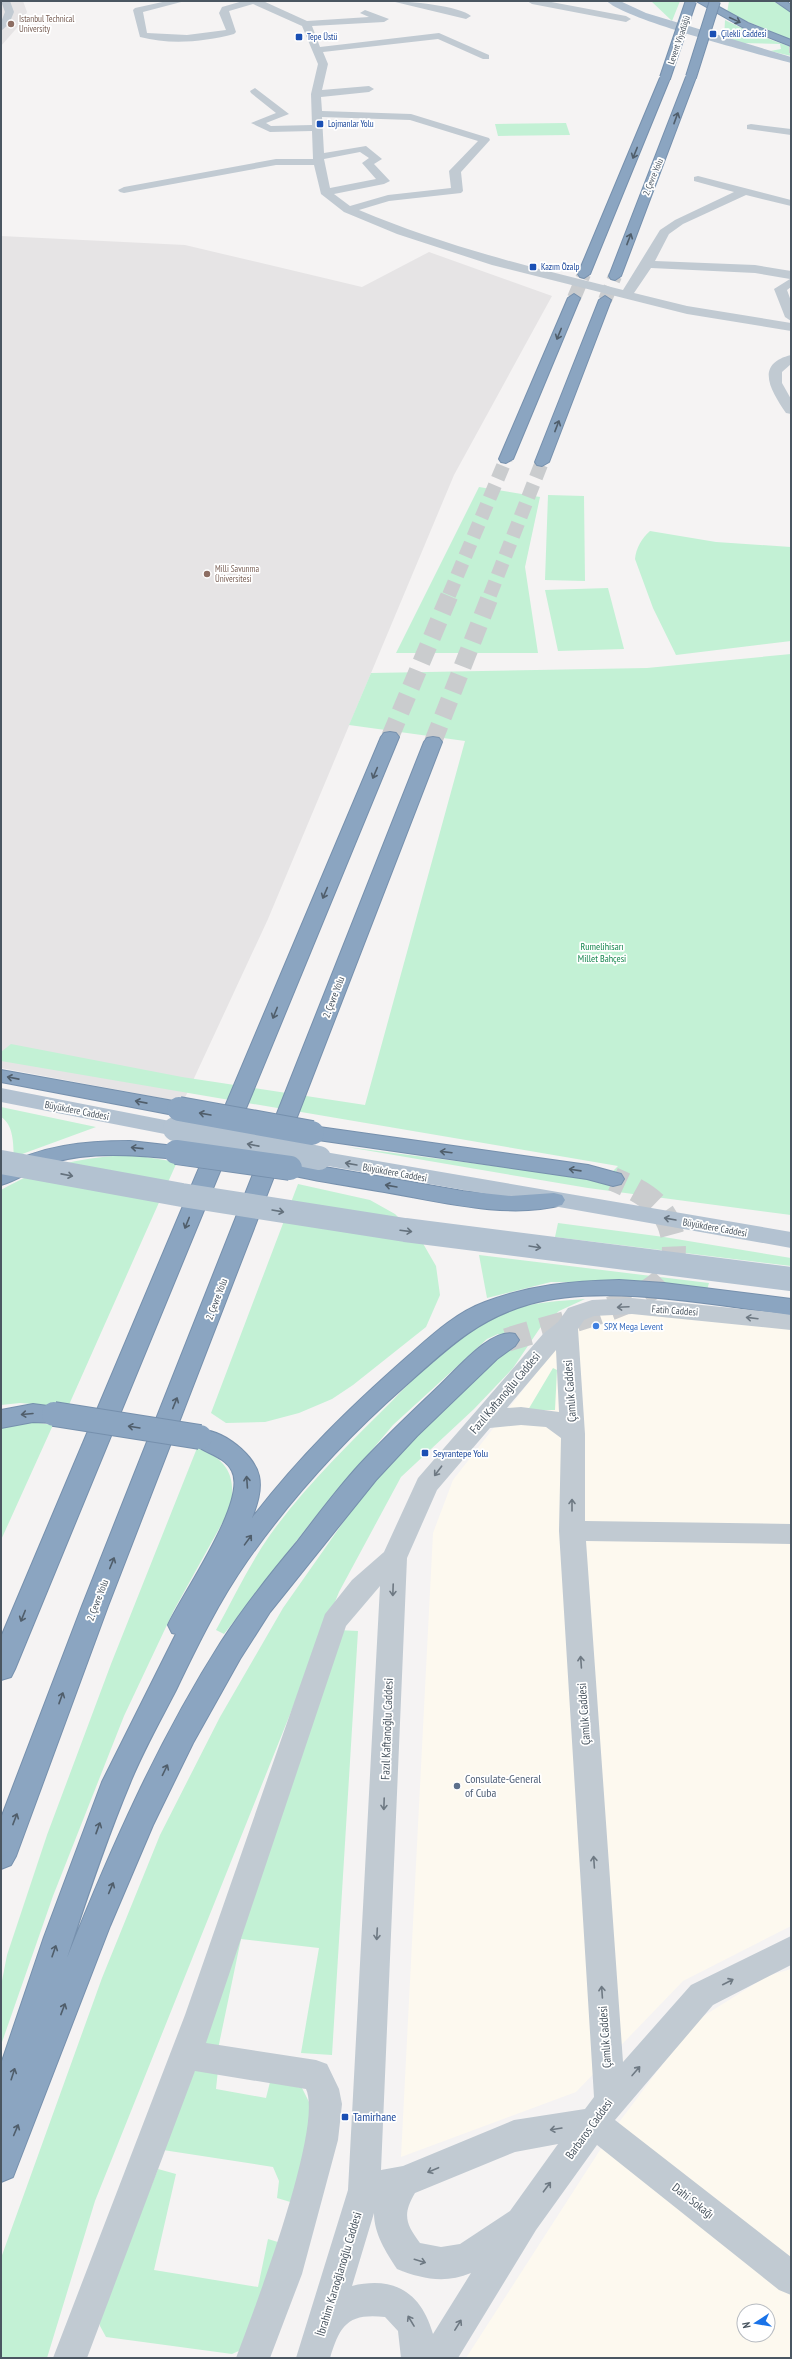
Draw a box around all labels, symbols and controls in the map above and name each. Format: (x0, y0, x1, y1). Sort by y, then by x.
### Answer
place label: Istanbul Technical University (19, 13, 75, 34)
street label: Levent Viyadüğü (665, 14, 692, 66)
one-way arrow (729, 17, 741, 24)
marker: Istanbul Technical University (6, 19, 16, 29)
place label: Çilekli Caddesi (721, 28, 766, 39)
marker: Çilekli Caddesi (708, 29, 718, 39)
place label: Tepe Üstü (307, 31, 338, 42)
marker: Tepe Üstü (294, 32, 304, 42)
one-way arrow (673, 112, 680, 125)
place label: Lojmanlar Yolu (328, 118, 374, 130)
marker: Lojmanlar Yolu (315, 119, 325, 129)
one-way arrow (630, 146, 638, 158)
street label: 2. Çevre Yolu (640, 157, 665, 197)
one-way arrow (625, 234, 633, 246)
place label: Kazım Özalp (541, 261, 580, 272)
marker: Kazım Özalp (528, 262, 538, 272)
one-way arrow (554, 327, 562, 339)
one-way arrow (553, 420, 561, 432)
place label: Milli Savunma Üniversitesi (215, 563, 259, 584)
marker: Milli Savunma Üniversitesi (202, 569, 212, 579)
one-way arrow (371, 767, 378, 779)
one-way arrow (320, 887, 328, 899)
park label: Rumelihisarı Millet Bahçesi (578, 940, 626, 965)
street label: 2. Çevre Yolu (320, 975, 347, 1020)
one-way arrow (271, 1007, 278, 1019)
one-way arrow (7, 1074, 20, 1082)
street label: Büyükdere Caddesi (44, 1098, 110, 1123)
one-way arrow (135, 1098, 148, 1106)
one-way arrow (199, 1109, 212, 1117)
one-way arrow (247, 1140, 260, 1148)
one-way arrow (131, 1145, 144, 1152)
one-way arrow (440, 1148, 453, 1156)
one-way arrow (344, 1159, 357, 1167)
street label: Büyükdere Caddesi (362, 1160, 428, 1185)
one-way arrow (569, 1166, 582, 1174)
one-way arrow (60, 1171, 73, 1179)
one-way arrow (385, 1182, 398, 1190)
one-way arrow (271, 1207, 284, 1215)
one-way arrow (664, 1215, 677, 1223)
street label: Büyükdere Caddesi (682, 1215, 748, 1240)
one-way arrow (182, 1217, 190, 1229)
one-way arrow (399, 1227, 412, 1234)
one-way arrow (528, 1243, 541, 1251)
street label: 2. Çevre Yolu (203, 1277, 230, 1322)
street label: Fatih Caddesi (651, 1302, 699, 1319)
one-way arrow (617, 1303, 630, 1310)
one-way arrow (746, 1314, 759, 1321)
place label: SPX Mega Levent (604, 1320, 663, 1333)
marker: SPX Mega Levent (591, 1321, 601, 1331)
street label: Fazıl Kaftanoğlu Caddesi (466, 1349, 543, 1437)
street label: Çamlık Caddesi (560, 1359, 579, 1423)
one-way arrow (172, 1398, 179, 1410)
one-way arrow (21, 1410, 34, 1417)
one-way arrow (128, 1423, 141, 1431)
place label: Seyrantepe Yolu (433, 1447, 488, 1460)
marker: Seyrantepe Yolu (420, 1448, 430, 1458)
one-way arrow (433, 1465, 442, 1476)
one-way arrow (244, 1476, 251, 1489)
one-way arrow (568, 1499, 576, 1512)
one-way arrow (244, 1534, 252, 1545)
one-way arrow (108, 1558, 116, 1570)
street label: 2. Çevre Yolu (84, 1578, 111, 1623)
one-way arrow (389, 1583, 396, 1596)
one-way arrow (18, 1609, 26, 1621)
one-way arrow (577, 1656, 584, 1669)
street label: Fazıl Kaftanoğlu Caddesi (377, 1678, 396, 1780)
street label: Çamlık Caddesi (574, 1682, 593, 1746)
one-way arrow (57, 1692, 65, 1704)
one-way arrow (162, 1764, 169, 1776)
place label: Consulate-General of Cuba (465, 1771, 541, 1800)
marker: Consulate-General of Cuba (452, 1781, 462, 1791)
one-way arrow (380, 1797, 387, 1810)
one-way arrow (11, 1814, 19, 1826)
one-way arrow (95, 1823, 103, 1835)
one-way arrow (590, 1856, 597, 1869)
one-way arrow (108, 1883, 116, 1895)
one-way arrow (374, 1927, 381, 1940)
one-way arrow (51, 1944, 58, 1957)
one-way arrow (722, 1978, 734, 1985)
one-way arrow (599, 1986, 606, 1999)
one-way arrow (60, 2003, 68, 2015)
street label: Çamlık Caddesi (595, 2005, 614, 2069)
one-way arrow (631, 2065, 640, 2076)
one-way arrow (10, 2068, 17, 2081)
street label: Barbaros Caddesi (562, 2096, 616, 2162)
place label: Tamirhane (353, 2109, 396, 2124)
marker: Tamirhane (340, 2112, 350, 2122)
one-way arrow (13, 2125, 20, 2137)
one-way arrow (550, 2125, 563, 2133)
one-way arrow (428, 2166, 440, 2174)
street label: Dahi Sokağı (669, 2180, 717, 2222)
one-way arrow (543, 2181, 551, 2192)
street label: İbrahim Karaoğlanoğlu Caddesi (312, 2210, 365, 2338)
one-way arrow (413, 2258, 426, 2265)
north arrow (736, 2303, 776, 2343)
one-way arrow (406, 2315, 414, 2327)
one-way arrow (455, 2319, 463, 2331)
text: N (739, 2321, 754, 2329)

